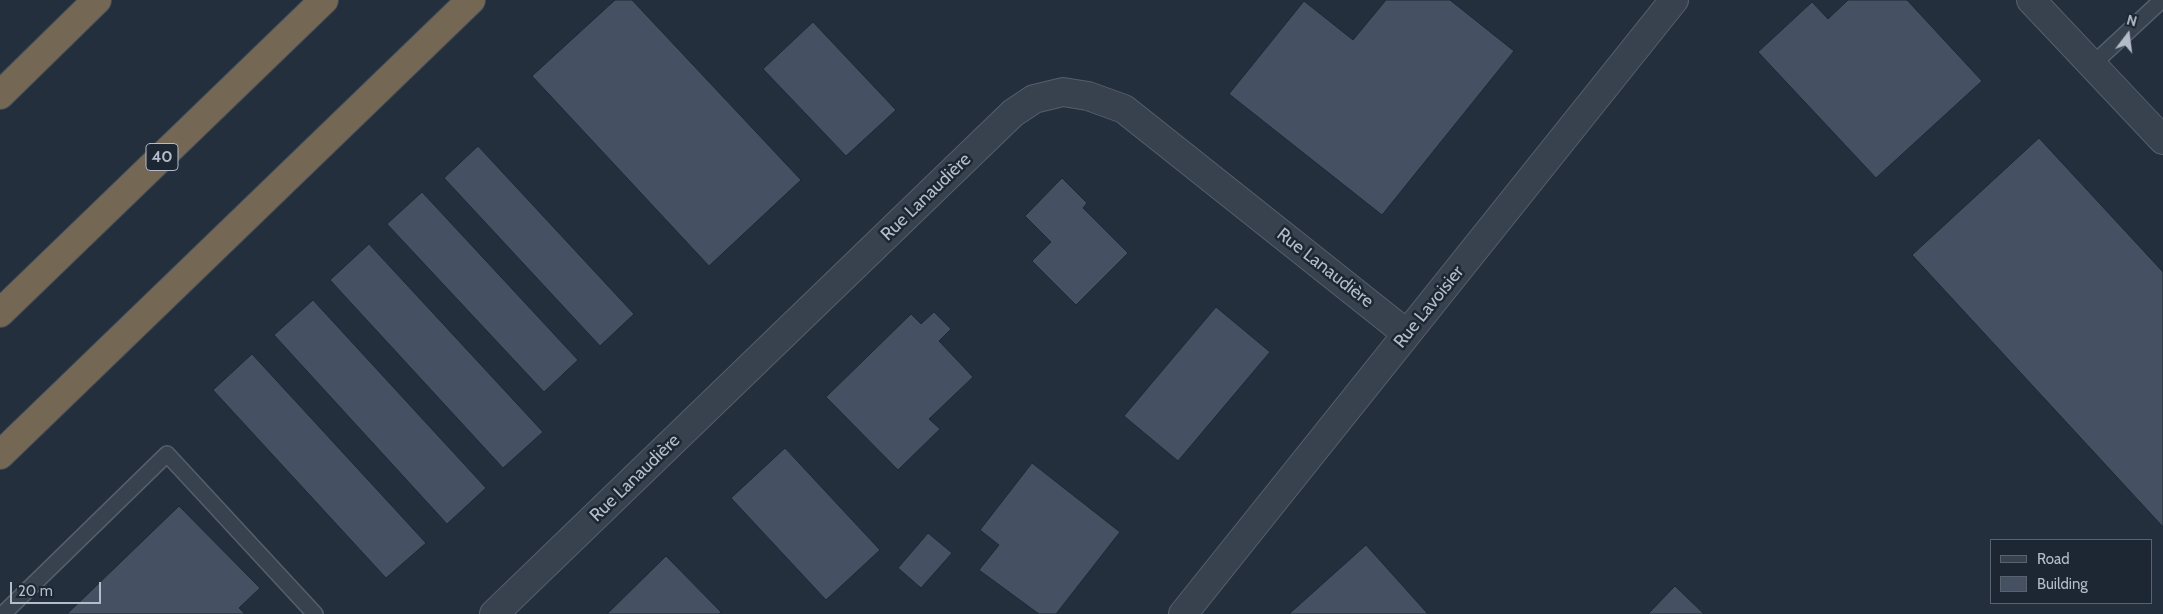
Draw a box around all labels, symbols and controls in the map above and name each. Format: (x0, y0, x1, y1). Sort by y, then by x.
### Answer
north arrow (2103, 10, 2153, 60)
text: N (2125, 11, 2139, 30)
road number: 40 (146, 144, 178, 170)
street label: Rue Lanaudière (876, 149, 976, 245)
street label: Rue Lanaudière (1272, 224, 1378, 312)
street label: Rue Lavoisier (1389, 262, 1469, 352)
street label: Rue Lanaudière (585, 430, 685, 526)
legend (1990, 539, 2153, 604)
text: Road (2037, 550, 2070, 568)
scale bar (12, 572, 104, 604)
text: Building (2037, 575, 2088, 593)
text: 20 m (18, 582, 53, 600)

